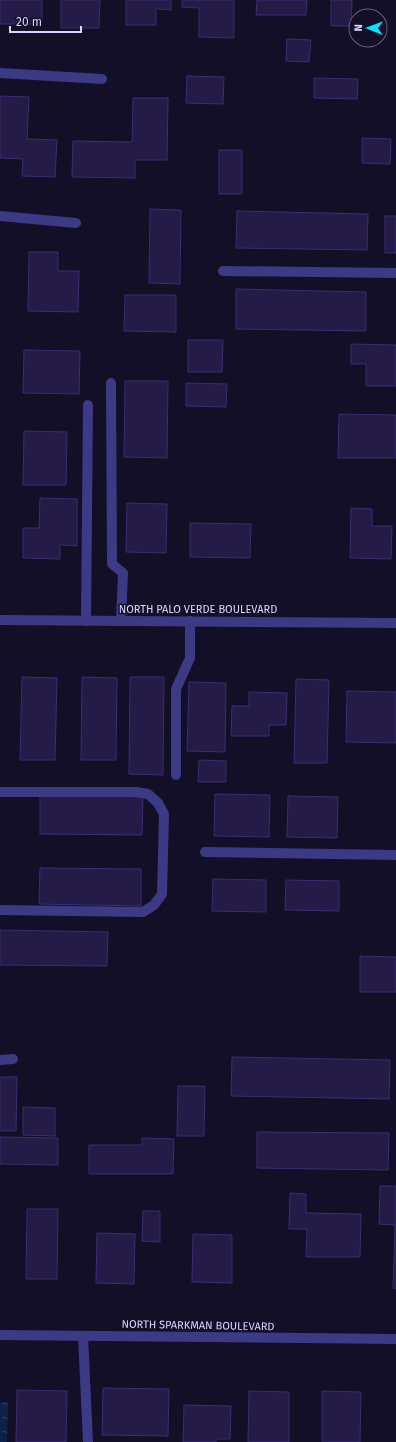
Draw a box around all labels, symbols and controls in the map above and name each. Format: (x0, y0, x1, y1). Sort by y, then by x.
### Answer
scale bar (10, 8, 81, 34)
north arrow (348, 8, 388, 48)
text: 20 m (16, 15, 42, 29)
text: N (352, 24, 365, 32)
street label: NORTH PALO VERDE BOULEVARD (119, 603, 277, 616)
street label: NORTH SPARKMAN BOULEVARD (121, 1318, 275, 1333)

